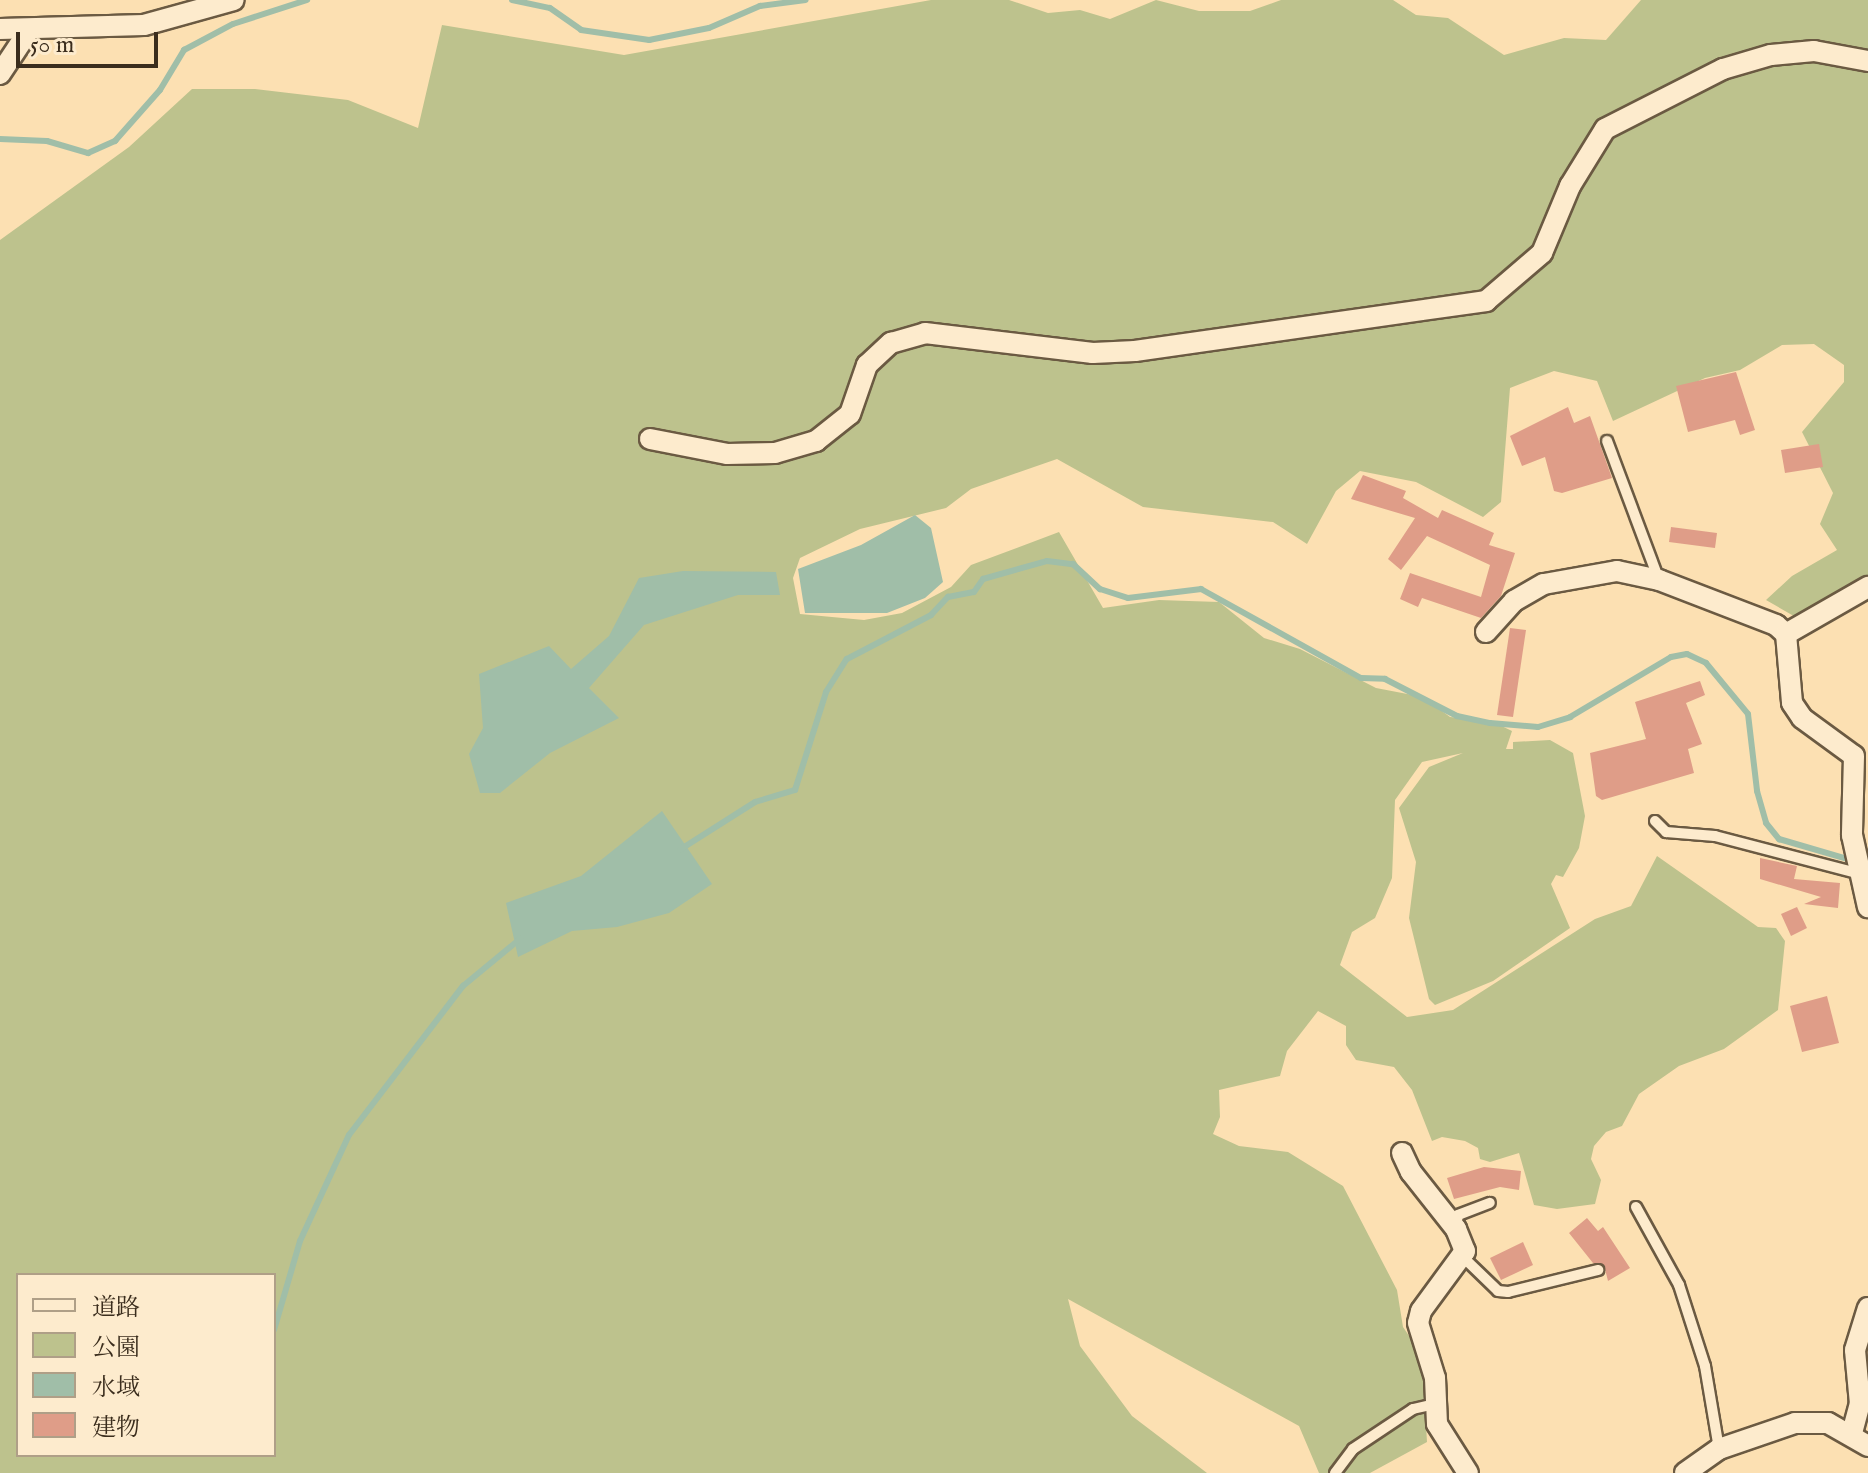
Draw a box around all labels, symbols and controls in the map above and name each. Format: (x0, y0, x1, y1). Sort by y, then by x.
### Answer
scale bar (20, 16, 162, 66)
text: 50 m (30, 30, 74, 61)
legend (16, 1273, 276, 1457)
text: 道路 (92, 1293, 140, 1324)
text: 公園 (92, 1333, 140, 1364)
text: 水域 (92, 1373, 140, 1404)
text: 建物 (92, 1413, 140, 1444)

